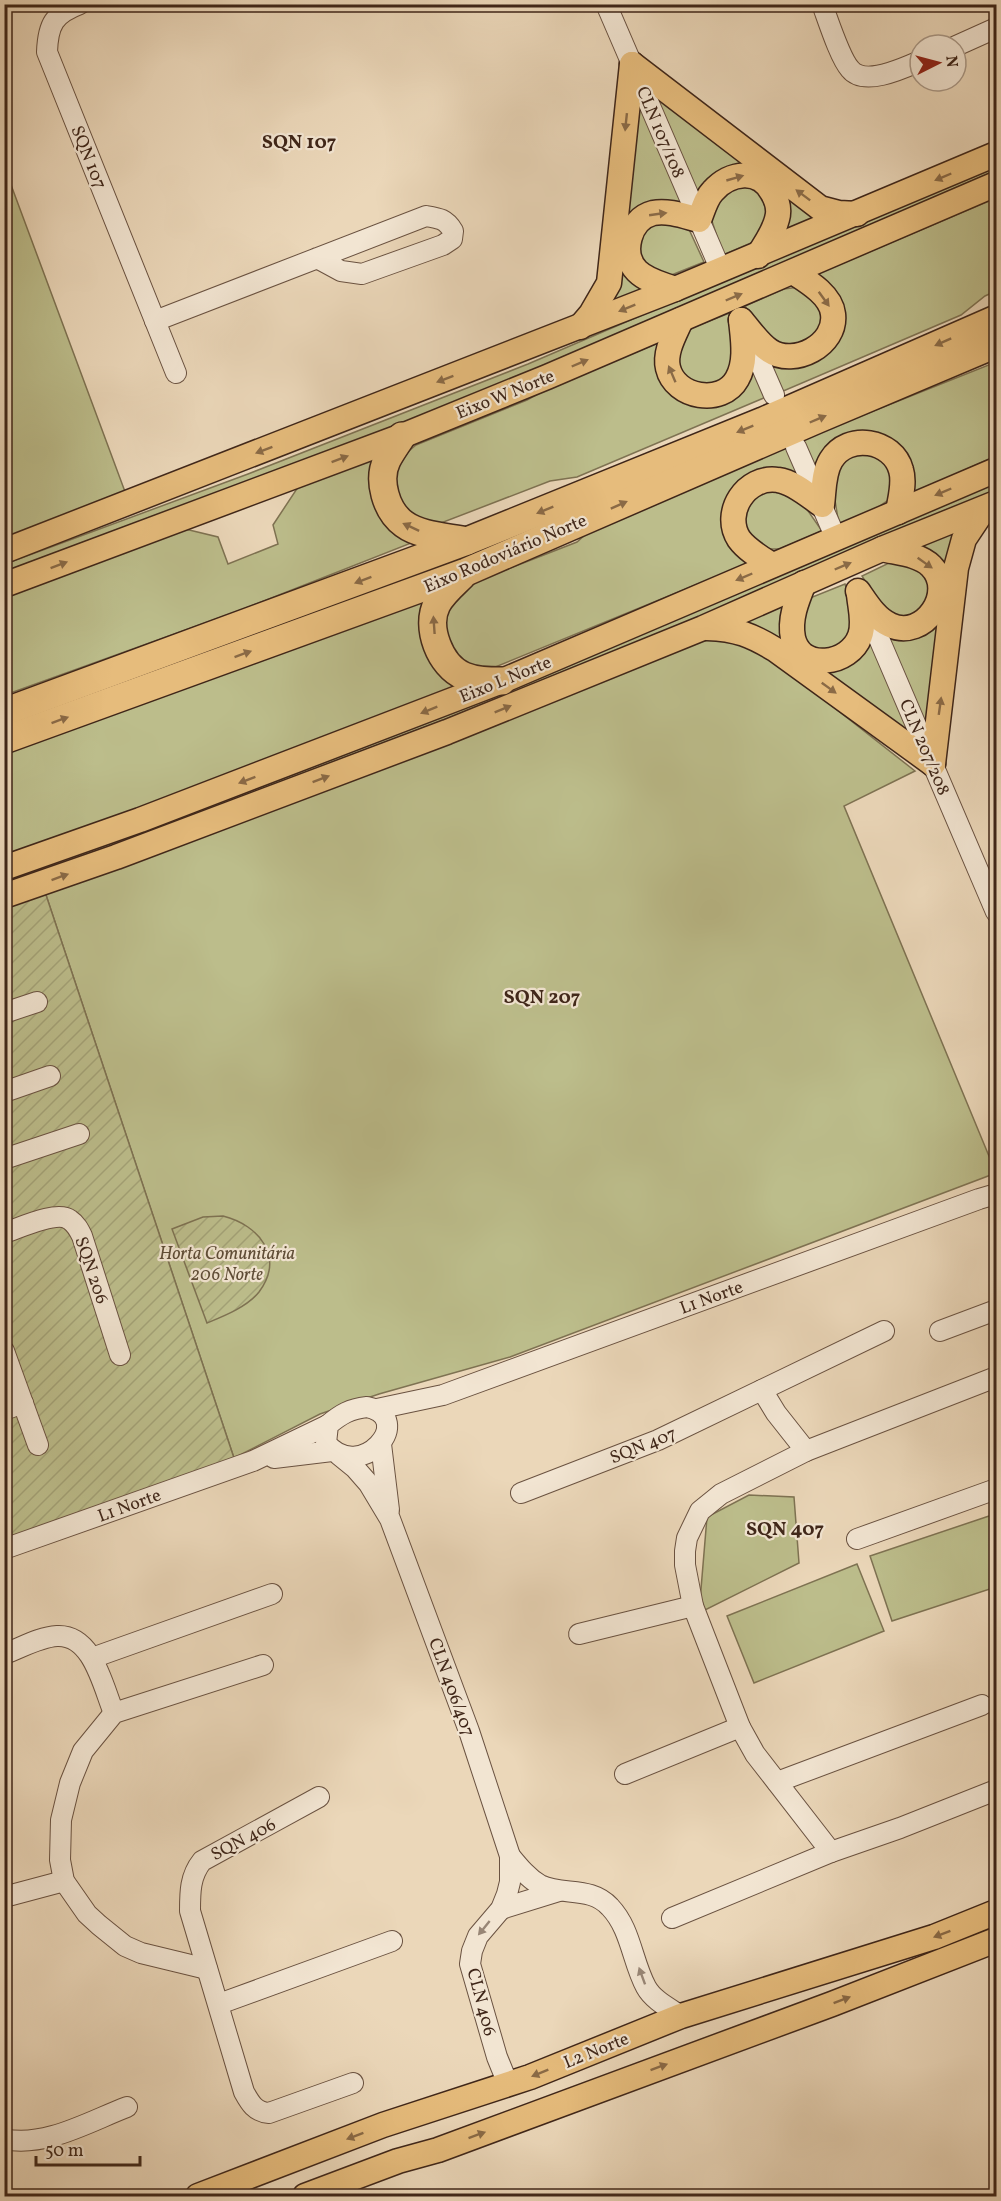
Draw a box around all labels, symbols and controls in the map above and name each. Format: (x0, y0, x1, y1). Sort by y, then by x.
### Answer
north arrow (908, 33, 968, 93)
text: N (939, 55, 963, 69)
street label: CLN 107/108 (629, 83, 690, 182)
one-way arrow (621, 113, 630, 132)
street label: SQN 107 (64, 122, 112, 193)
district label: SQN 107 (262, 129, 336, 157)
one-way arrow (933, 172, 951, 182)
one-way arrow (726, 173, 744, 182)
one-way arrow (796, 190, 811, 202)
one-way arrow (648, 209, 667, 218)
one-way arrow (818, 291, 830, 307)
one-way arrow (726, 292, 743, 301)
one-way arrow (618, 304, 636, 313)
one-way arrow (934, 338, 952, 348)
one-way arrow (571, 358, 589, 368)
street label: Eixo W Norte (453, 364, 559, 426)
one-way arrow (667, 364, 677, 382)
one-way arrow (436, 374, 454, 384)
one-way arrow (809, 414, 827, 424)
one-way arrow (736, 425, 754, 434)
one-way arrow (255, 446, 273, 455)
one-way arrow (331, 454, 349, 464)
one-way arrow (934, 488, 951, 497)
one-way arrow (611, 500, 629, 510)
one-way arrow (535, 505, 553, 515)
street label: Eixo Rodoviário Norte (420, 509, 591, 600)
one-way arrow (402, 522, 420, 532)
one-way arrow (917, 558, 934, 569)
one-way arrow (51, 559, 69, 569)
one-way arrow (835, 561, 853, 571)
one-way arrow (735, 573, 753, 582)
one-way arrow (354, 576, 372, 586)
one-way arrow (429, 616, 439, 635)
one-way arrow (234, 649, 252, 659)
street label: Eixo L Norte (456, 651, 555, 710)
one-way arrow (821, 682, 836, 694)
street label: CLN 207/208 (892, 696, 955, 800)
one-way arrow (935, 696, 944, 715)
one-way arrow (494, 704, 512, 713)
one-way arrow (420, 706, 438, 715)
one-way arrow (51, 715, 69, 725)
one-way arrow (312, 773, 330, 783)
one-way arrow (238, 775, 256, 785)
one-way arrow (51, 871, 69, 881)
district label: SQN 207 (504, 984, 580, 1012)
street label: SQN 206 (67, 1233, 114, 1308)
park label: Horta Comunitária 206 Norte (159, 1242, 295, 1288)
street label: L1 Norte (676, 1275, 747, 1321)
street label: SQN 407 (606, 1422, 681, 1471)
street label: L1 Norte (94, 1483, 165, 1529)
district label: SQN 407 (746, 1516, 824, 1544)
street label: CLN 406/407 (421, 1635, 480, 1740)
street label: SQN 406 (207, 1813, 281, 1868)
one-way arrow (478, 1920, 491, 1936)
one-way arrow (933, 1930, 951, 1939)
street label: CLN 406 (460, 1966, 502, 2039)
one-way arrow (636, 1966, 646, 1984)
one-way arrow (834, 1995, 852, 2005)
street label: L2 Norte (560, 2027, 633, 2076)
one-way arrow (650, 2062, 668, 2071)
one-way arrow (531, 2069, 549, 2078)
scale bar (36, 2129, 140, 2167)
one-way arrow (468, 2130, 486, 2140)
one-way arrow (346, 2131, 364, 2141)
text: 50 m (45, 2139, 84, 2164)

